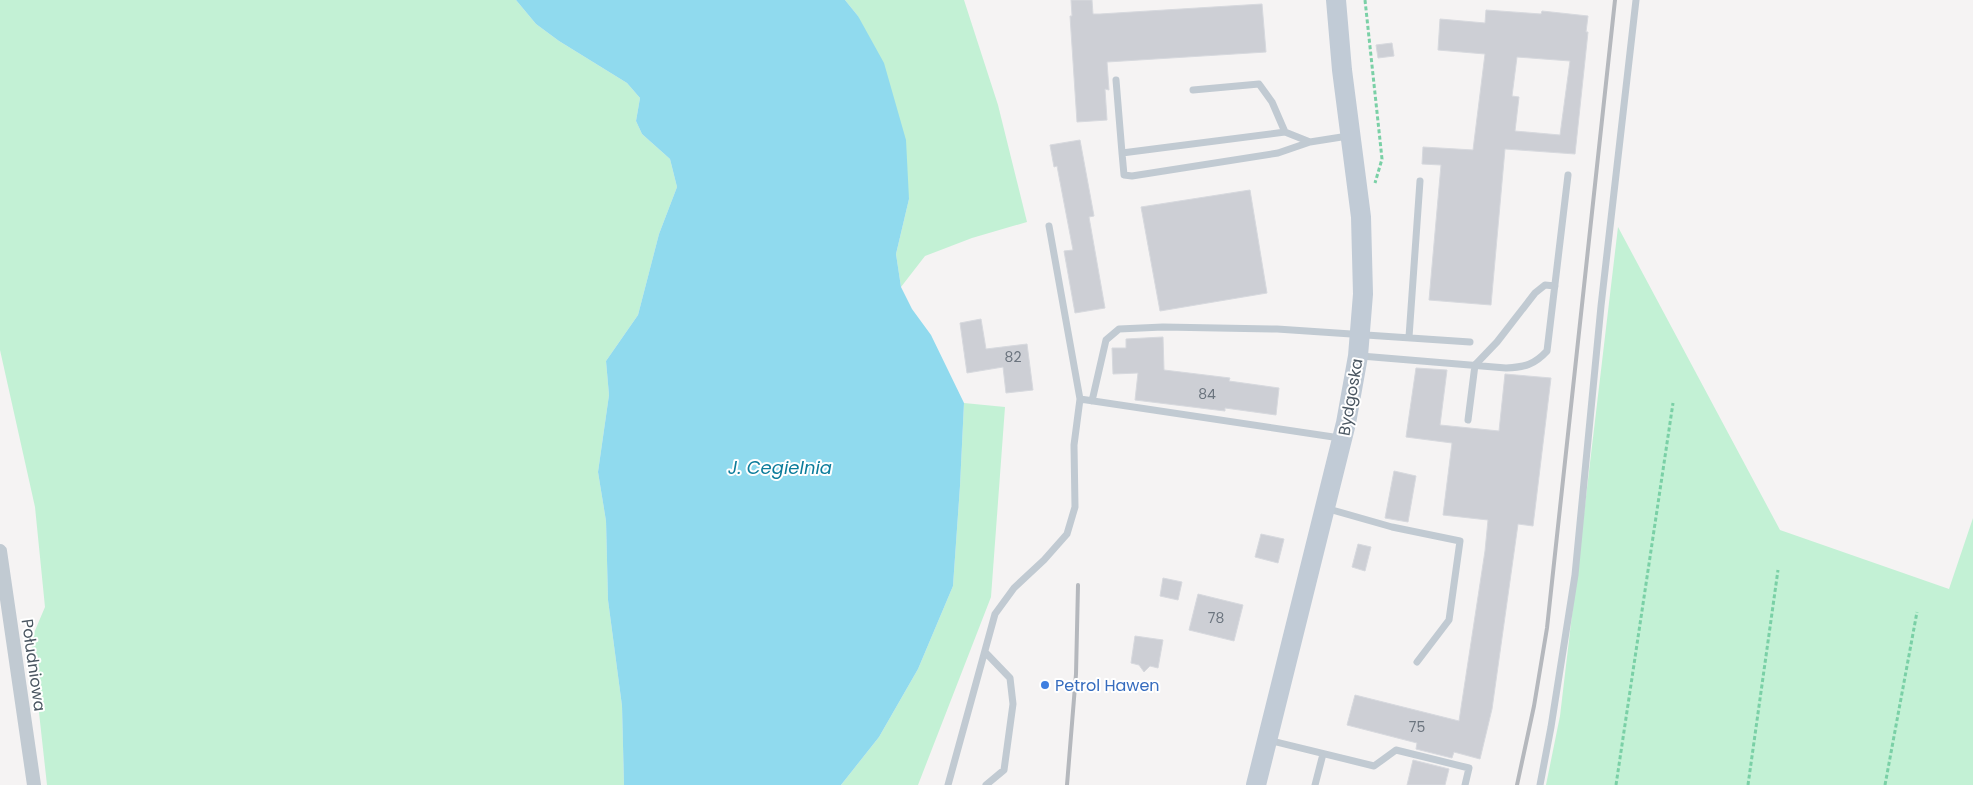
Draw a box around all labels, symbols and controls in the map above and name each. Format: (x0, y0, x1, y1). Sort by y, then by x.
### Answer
house number: 82 (1005, 347, 1021, 367)
street label: Bydgoska (1332, 357, 1369, 438)
house number: 84 (1198, 384, 1216, 404)
water label: J. Cegielnia (728, 455, 832, 480)
house number: 78 (1208, 608, 1224, 628)
street label: Południowa (16, 617, 51, 713)
place label: Petrol Hawen (1055, 674, 1160, 697)
marker: Petrol Hawen (1039, 679, 1051, 691)
house number: 75 (1409, 717, 1425, 737)

